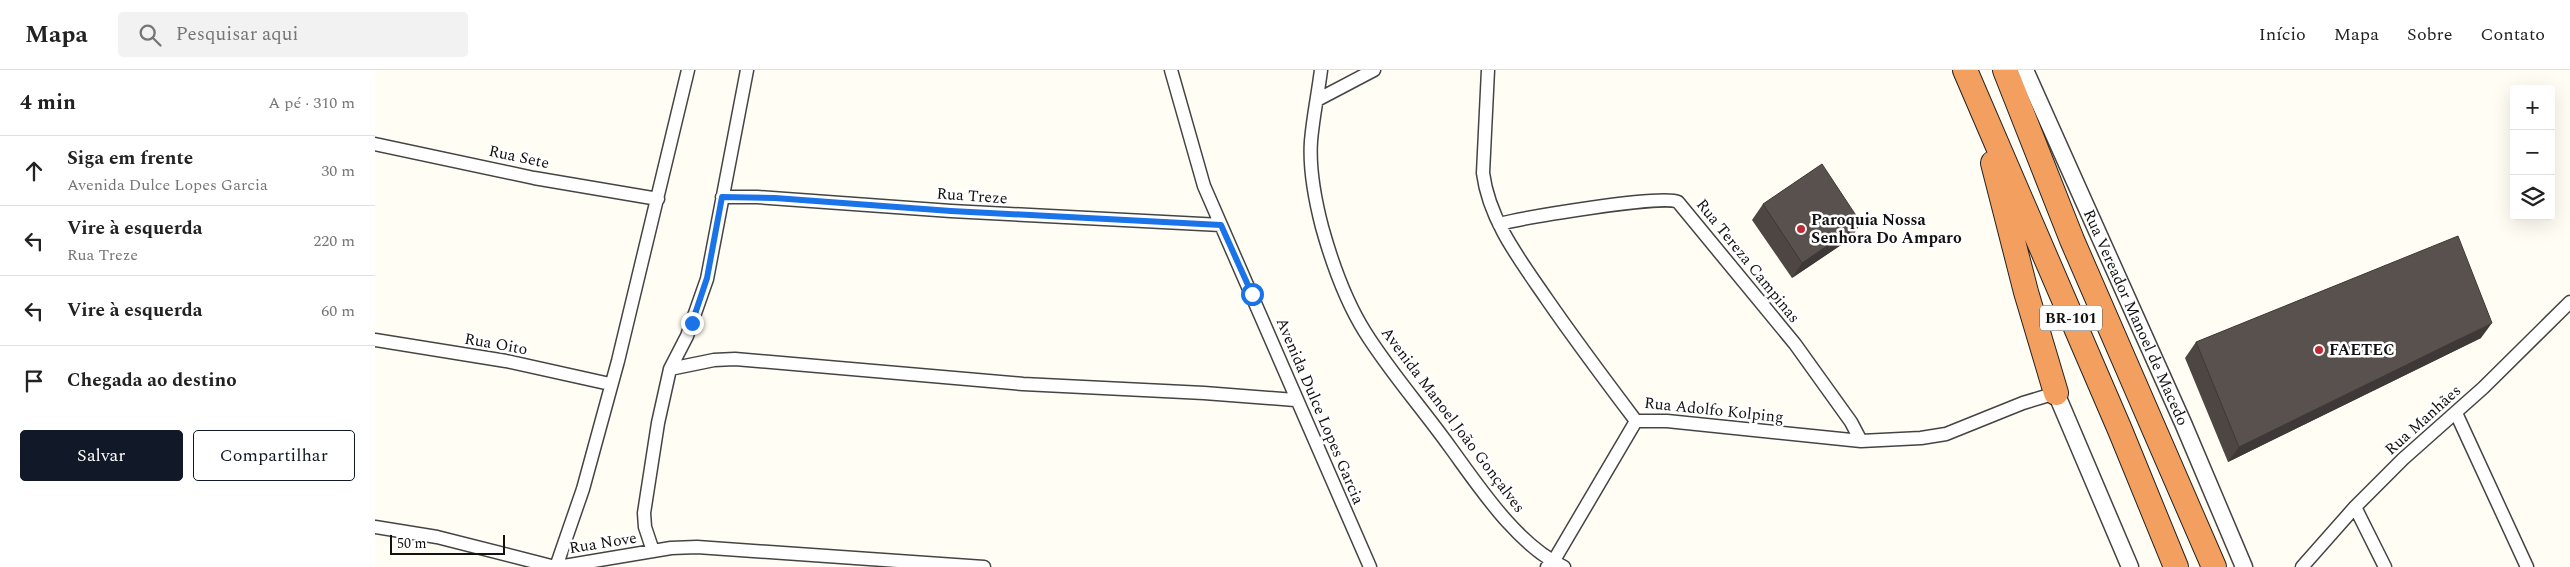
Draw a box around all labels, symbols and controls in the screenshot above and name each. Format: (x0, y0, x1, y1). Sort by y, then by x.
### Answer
search box (118, 12, 468, 57)
text: Mapa (25, 17, 88, 53)
text: Pesquisar aqui (176, 20, 298, 49)
icon: search (136, 21, 164, 49)
text: Início (2259, 21, 2306, 48)
text: Mapa (2334, 21, 2379, 48)
text: Sobre (2407, 21, 2452, 48)
text: Contato (2480, 21, 2545, 48)
map controls (2510, 85, 2555, 220)
button: + (2510, 85, 2555, 130)
text: 4 min (20, 87, 76, 119)
text: A pé · 310 m (268, 91, 355, 115)
button: − (2510, 130, 2555, 175)
street label: Rua Sete (486, 139, 552, 175)
text: Siga em frente (67, 144, 193, 173)
icon: ahead (20, 157, 48, 185)
text: 30 m (321, 159, 355, 183)
text: Avenida Dulce Lopes Garcia (67, 173, 268, 197)
button: layers (2510, 175, 2555, 220)
street label: Rua Treze (936, 182, 1008, 210)
street label: Rua Tereza Campinas (1690, 194, 1806, 328)
street label: Rua Vereador Manoel de Macedo (2077, 205, 2195, 429)
place label: Paroquia Nossa Senhora Do Amparo (1811, 208, 1962, 250)
text: Vire à esquerda (67, 214, 203, 243)
marker: Paroquia Nossa Senhora Do Amparo (1795, 223, 1807, 235)
icon: left (20, 227, 48, 255)
text: 220 m (313, 229, 355, 253)
text: Rua Treze (67, 243, 138, 267)
route start (1241, 283, 1264, 306)
text: Vire à esquerda (67, 296, 203, 325)
icon: left (20, 297, 48, 325)
text: 60 m (321, 299, 355, 323)
road number: BR-101 (2040, 306, 2102, 330)
route end (681, 312, 704, 335)
street label: Avenida Dulce Lopes Garcia (1270, 314, 1370, 508)
street label: Avenida Manoel João Gonçalves (1375, 322, 1531, 518)
street label: Rua Oito (463, 327, 529, 361)
place label: FAETEC (2329, 338, 2395, 362)
marker: FAETEC (2313, 344, 2325, 356)
text: Chegada ao destino (67, 366, 237, 395)
icon: arrive (20, 367, 48, 395)
street label: Rua Manhães (2379, 379, 2467, 461)
street label: Rua Adolfo Kolping (1643, 391, 1785, 429)
button: Salvar (20, 430, 183, 481)
button: Compartilhar (193, 430, 355, 481)
street label: Rua Nove (567, 526, 639, 560)
scale bar (390, 532, 505, 555)
text: 50 m (397, 533, 427, 554)

